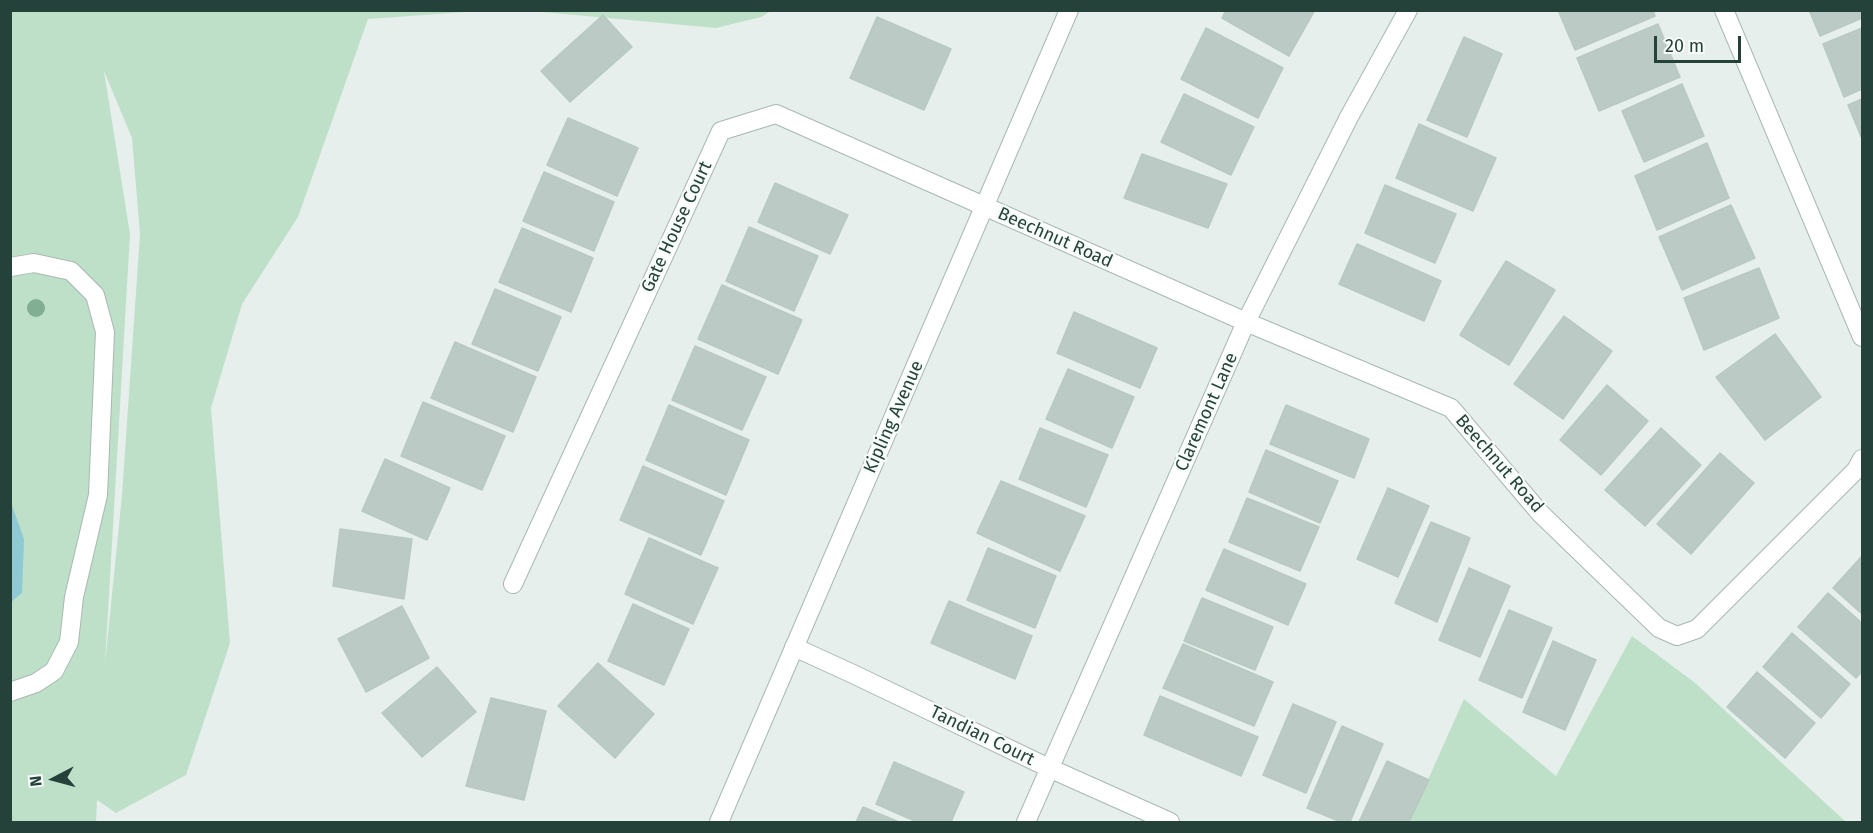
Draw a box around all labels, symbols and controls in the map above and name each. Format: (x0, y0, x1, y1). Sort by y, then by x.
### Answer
scale bar (1657, 24, 1744, 62)
text: 20 m (1665, 35, 1704, 57)
street label: Gate House Court (637, 158, 717, 296)
street label: Beechnut Road (994, 203, 1116, 273)
street label: Claremont Lane (1171, 349, 1243, 475)
street label: Kipling Avenue (859, 357, 929, 477)
street label: Beechnut Road (1450, 410, 1548, 518)
street label: Tandian Court (926, 701, 1038, 771)
north arrow (24, 749, 84, 809)
text: N (26, 775, 46, 787)

